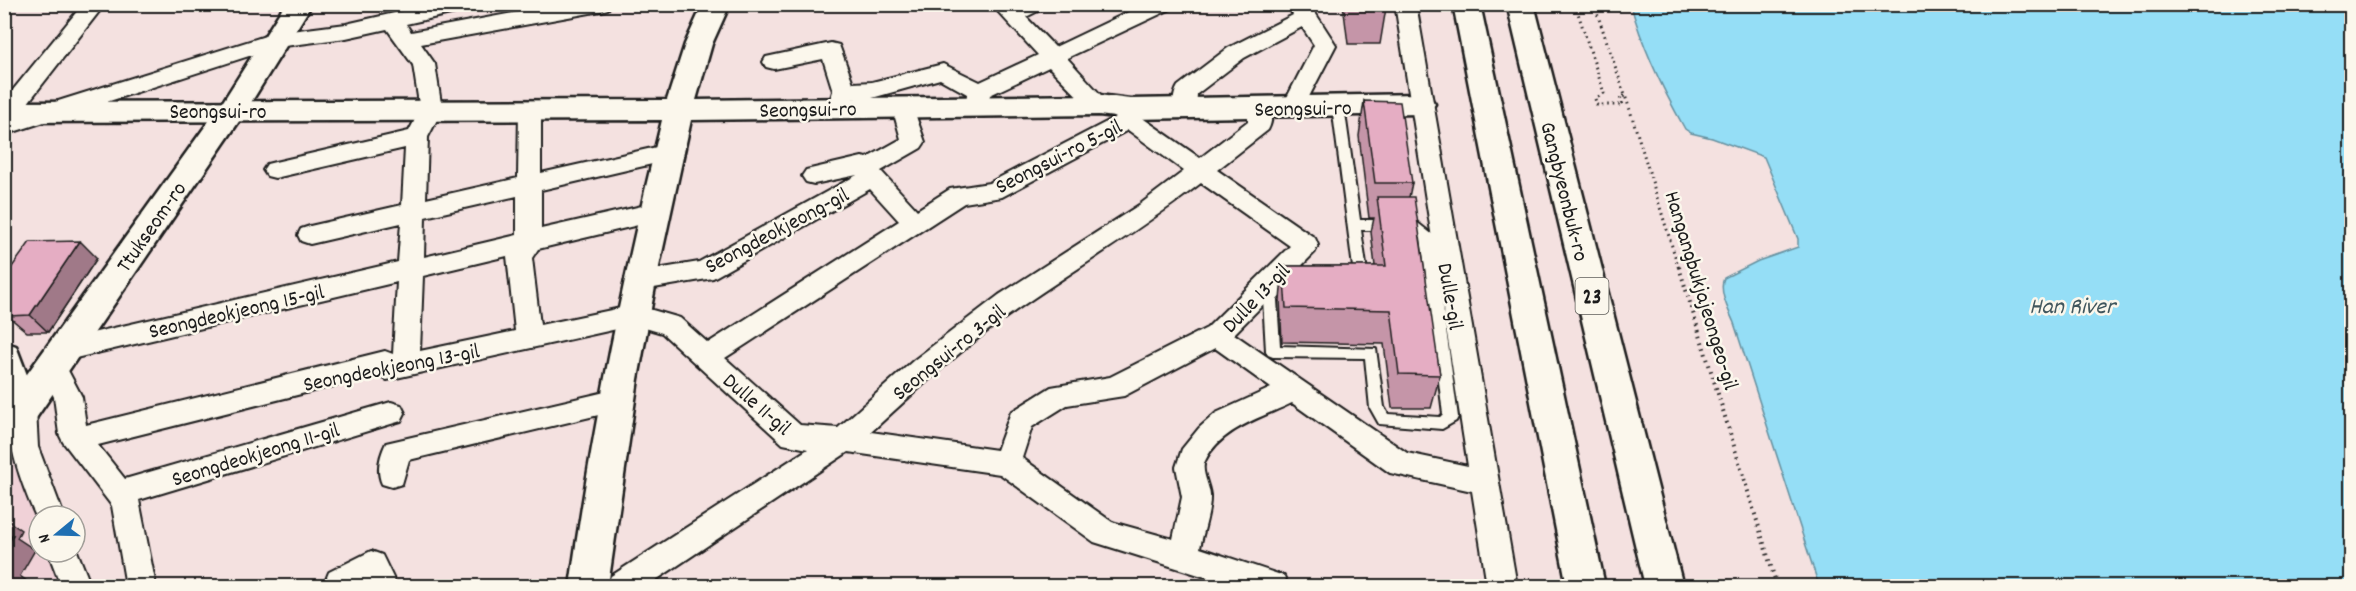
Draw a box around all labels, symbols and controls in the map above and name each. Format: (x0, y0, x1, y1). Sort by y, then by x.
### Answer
street label: Seongsui-ro (1254, 94, 1352, 127)
street label: Seongsui-ro (759, 95, 857, 128)
street label: Seongsui-ro (169, 98, 267, 129)
street label: Seongsui-ro 5-gil (991, 113, 1128, 203)
street label: Gangbyeonbuk-ro (1530, 119, 1595, 265)
street label: Ttukseom-ro (110, 176, 196, 280)
street label: Seongdeokjeong-gil (700, 181, 855, 283)
street label: Hangangbukjajeongeo-gil (1655, 188, 1745, 394)
street label: Dulle 13-gil (1216, 257, 1299, 342)
street label: Dulle-gil (1427, 261, 1470, 332)
street label: Seongdeokjeong 15-gil (146, 278, 328, 349)
road number: 23 (1576, 278, 1608, 314)
water label: Han River (2029, 291, 2118, 325)
street label: Seongsui-ro 3-gil (887, 298, 1014, 409)
street label: Seongdeokjeong 13-gil (301, 337, 482, 402)
street label: Dulle 11-gil (715, 367, 797, 444)
street label: Seongdeokjeong 11-gil (168, 416, 344, 497)
north arrow (27, 504, 87, 564)
text: N (33, 530, 57, 546)

